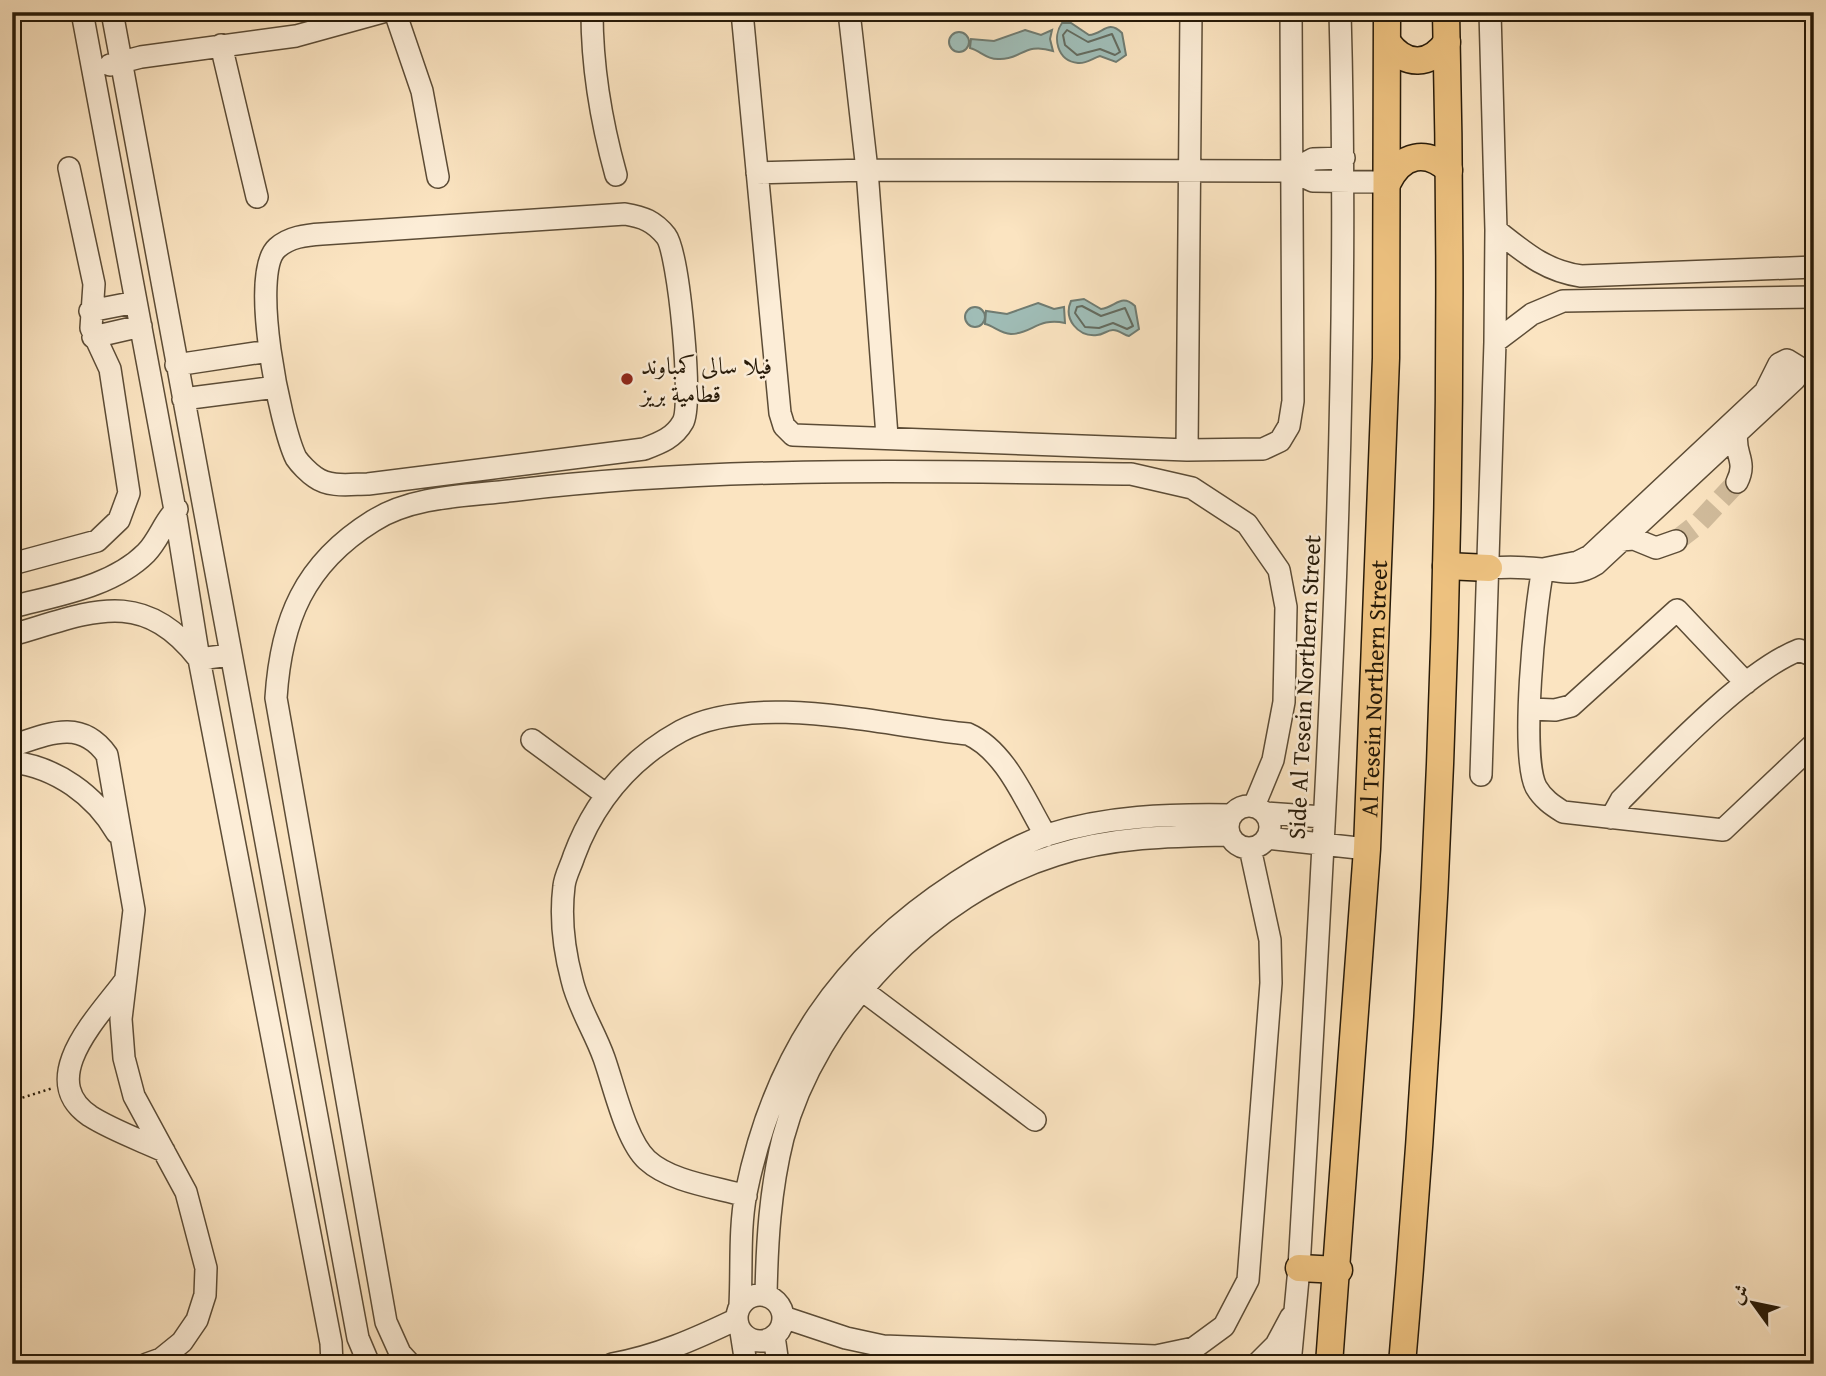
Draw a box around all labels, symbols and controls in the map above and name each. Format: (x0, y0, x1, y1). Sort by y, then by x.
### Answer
place label: فيلا سالى كمباوند قطامية بريز (638, 348, 772, 411)
marker: فيلا سالى كمباوند قطامية بريز (619, 371, 635, 387)
street label: Side Al Tesein Northern Street (1279, 533, 1329, 840)
street label: Al Tesein Northern Street (1351, 559, 1396, 818)
north arrow (1717, 1268, 1787, 1338)
text: ش (1722, 1278, 1756, 1309)

